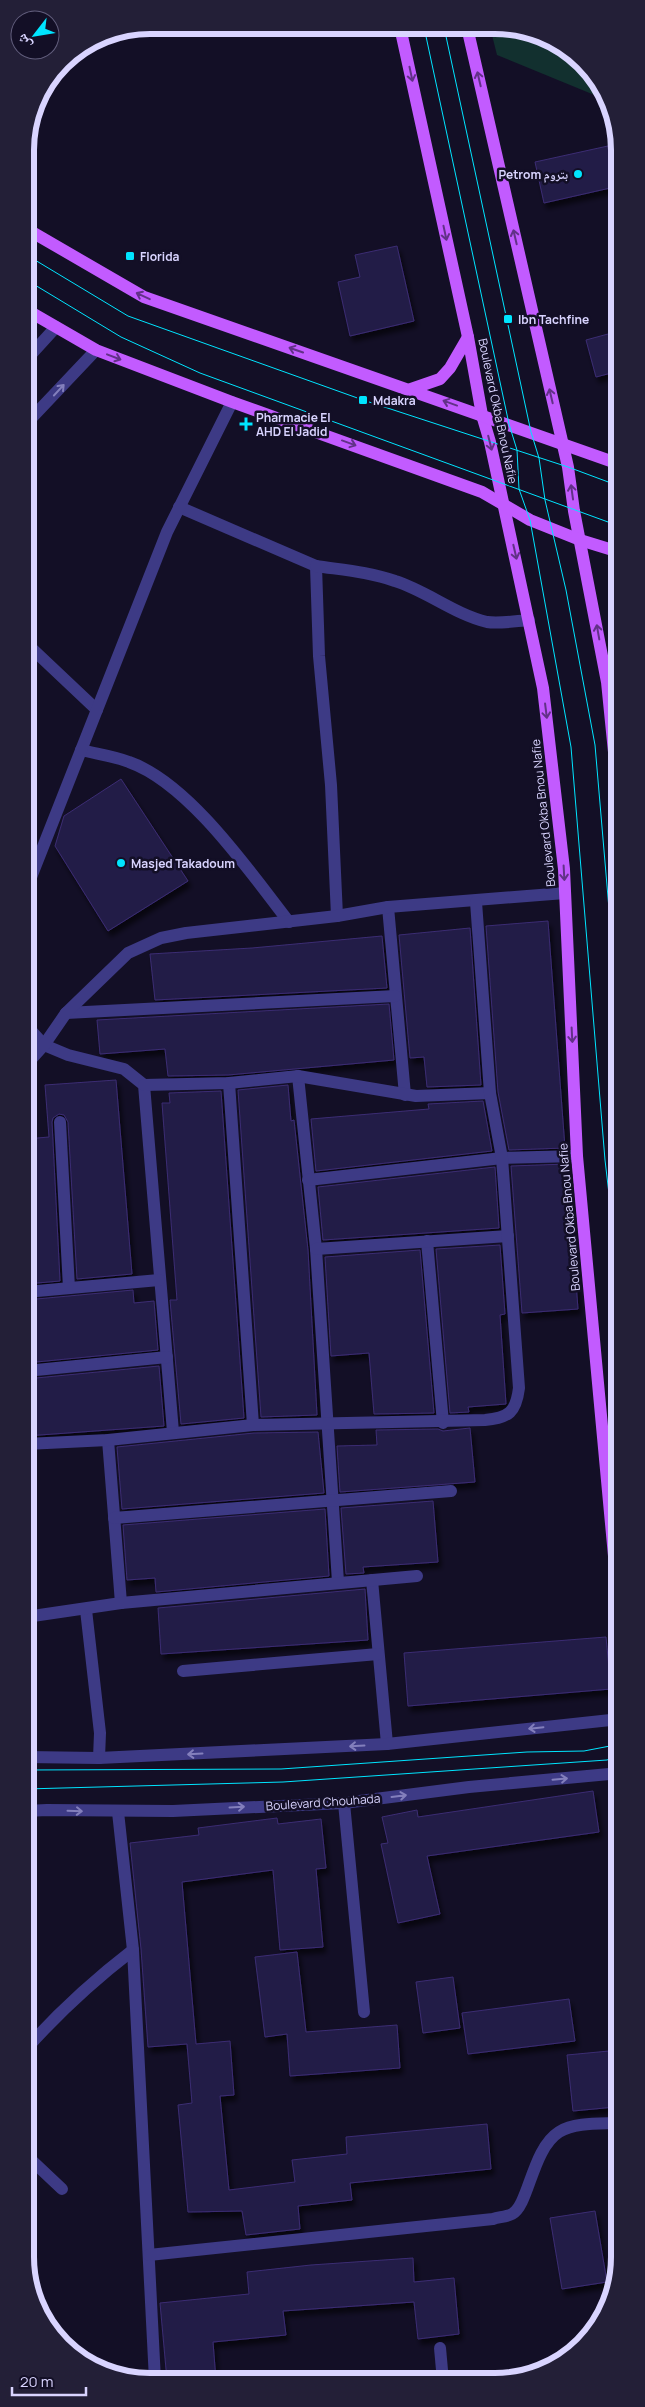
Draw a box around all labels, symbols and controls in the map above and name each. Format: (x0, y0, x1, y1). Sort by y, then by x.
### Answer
north arrow (10, 10, 60, 60)
text: ش (11, 31, 35, 53)
one-way arrow (407, 66, 416, 82)
one-way arrow (474, 71, 483, 87)
place label: Petrom بتروم (498, 166, 568, 183)
marker: Petrom بتروم (572, 168, 584, 180)
one-way arrow (441, 225, 450, 241)
one-way arrow (510, 230, 519, 246)
place label: Florida (140, 248, 180, 265)
marker: Florida (124, 250, 136, 262)
one-way arrow (136, 290, 151, 300)
place label: Ibn Tachfine (518, 311, 589, 328)
marker: Ibn Tachfine (502, 313, 514, 325)
street label: Boulevard Okba Bnou Nafie (474, 337, 522, 485)
one-way arrow (289, 345, 305, 354)
one-way arrow (106, 353, 121, 362)
one-way arrow (53, 383, 65, 396)
one-way arrow (546, 388, 555, 404)
place label: Mdakra (373, 392, 416, 409)
marker: Mdakra (357, 394, 369, 406)
one-way arrow (443, 398, 458, 407)
place label: Pharmacie El AHD El Jadid (256, 409, 331, 440)
marker: Pharmacie El AHD El Jadid (240, 418, 252, 430)
one-way arrow (486, 435, 495, 451)
one-way arrow (340, 439, 356, 448)
one-way arrow (566, 484, 576, 500)
one-way arrow (511, 544, 520, 560)
one-way arrow (593, 624, 603, 640)
one-way arrow (541, 703, 551, 719)
street label: Boulevard Okba Bnou Nafie (527, 738, 559, 888)
place label: Masjed Takadoum (131, 855, 235, 872)
marker: Masjed Takadoum (115, 857, 127, 869)
one-way arrow (560, 865, 569, 881)
one-way arrow (567, 1027, 576, 1043)
street label: Boulevard Okba Bnou Nafie (554, 1142, 584, 1292)
one-way arrow (529, 1723, 545, 1733)
one-way arrow (349, 1741, 365, 1750)
one-way arrow (187, 1749, 203, 1758)
one-way arrow (552, 1774, 568, 1783)
street label: Boulevard Chouhada (265, 1790, 381, 1814)
one-way arrow (391, 1791, 407, 1801)
one-way arrow (229, 1803, 245, 1812)
one-way arrow (66, 1806, 82, 1815)
scale bar (12, 2364, 86, 2396)
text: 20 m (20, 2371, 53, 2392)

